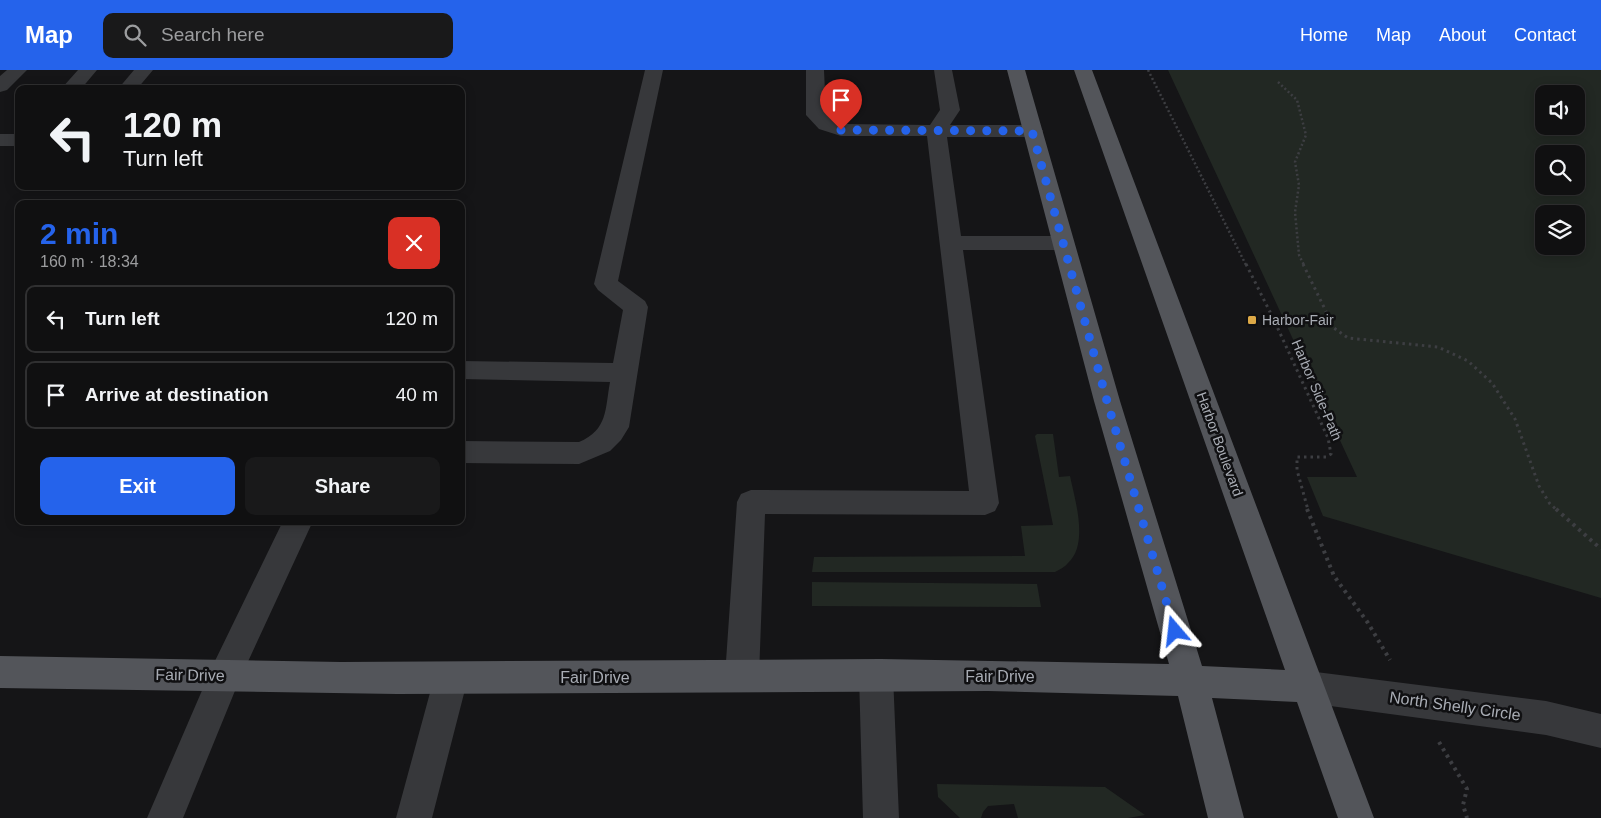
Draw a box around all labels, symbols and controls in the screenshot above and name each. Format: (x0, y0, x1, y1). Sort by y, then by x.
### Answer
search box (103, 13, 453, 58)
text: Map (25, 21, 73, 48)
icon: search (121, 21, 149, 49)
text: Search here (161, 24, 265, 45)
text: Home (1300, 25, 1348, 45)
text: Map (1376, 25, 1411, 45)
text: About (1439, 25, 1486, 45)
text: Contact (1514, 25, 1576, 45)
pin (820, 79, 862, 130)
map controls (1535, 85, 1585, 255)
button: sound (1535, 85, 1585, 135)
icon: arrive (827, 86, 855, 114)
icon: left (40, 105, 105, 170)
text: 120 m (123, 105, 222, 144)
button: search (1535, 145, 1585, 195)
text: Turn left (123, 146, 203, 171)
button: layers (1535, 205, 1585, 255)
text: 2 min (40, 217, 118, 250)
button: close (388, 217, 440, 269)
text: 160 m · 18:34 (40, 253, 139, 270)
icon: left (42, 305, 70, 333)
text: Turn left (85, 308, 160, 329)
text: 120 m (385, 308, 438, 329)
place label: Harbor-Fair (1262, 312, 1334, 328)
marker: Harbor-Fair (1246, 314, 1258, 326)
street label: Harbor Side-Path (1289, 337, 1345, 443)
icon: arrive (42, 381, 70, 409)
text: Arrive at destination (85, 384, 269, 405)
text: 40 m (396, 384, 438, 405)
street label: Harbor Boulevard (1194, 390, 1246, 498)
button: Exit (40, 457, 235, 515)
button: Share (245, 457, 440, 515)
position arrow (1148, 604, 1200, 656)
street label: Fair Drive (155, 666, 225, 684)
street label: Fair Drive (965, 668, 1035, 685)
street label: Fair Drive (560, 669, 630, 686)
street label: North Shelly Circle (1388, 688, 1522, 724)

